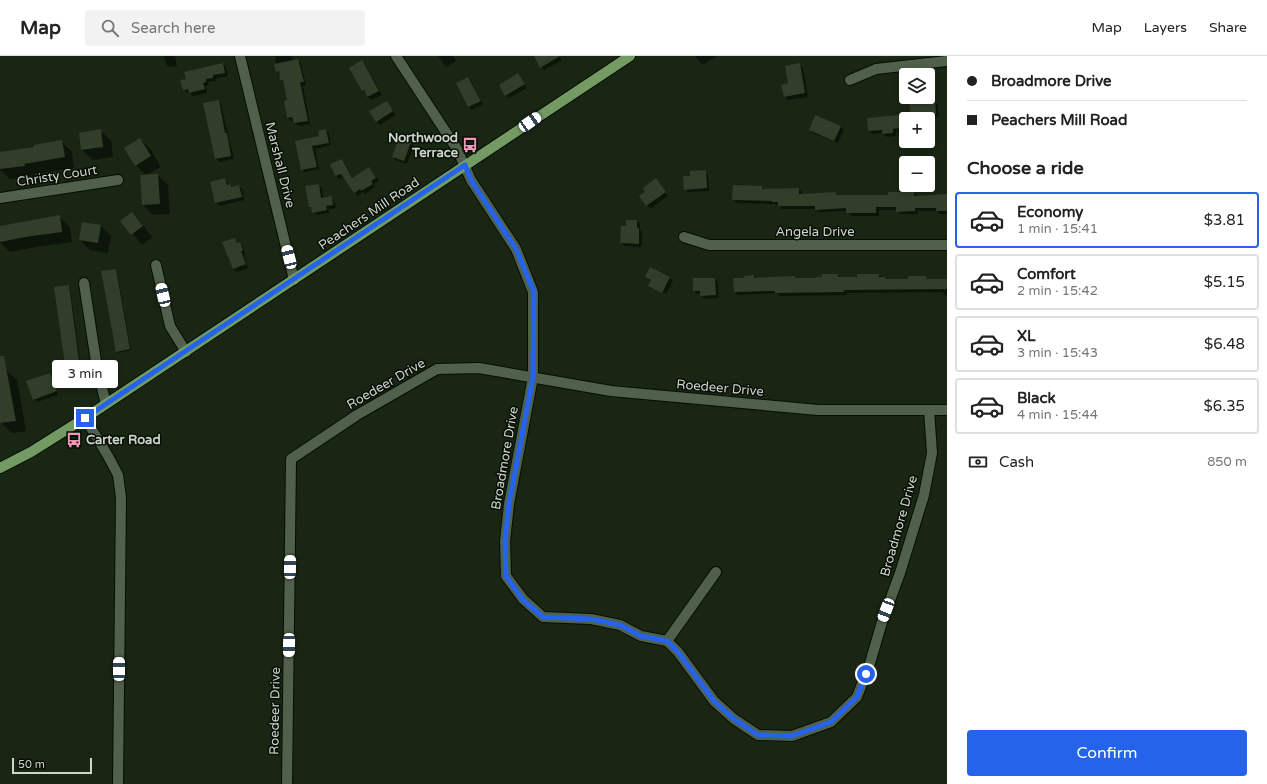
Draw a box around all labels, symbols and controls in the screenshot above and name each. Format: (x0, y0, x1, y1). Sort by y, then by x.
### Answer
search box (85, 10, 365, 46)
text: Map (20, 17, 61, 39)
icon: search (99, 17, 121, 39)
text: Search here (131, 19, 215, 37)
text: Map (1092, 19, 1122, 36)
text: Layers (1144, 19, 1187, 36)
text: Share (1209, 19, 1247, 36)
map controls (899, 68, 935, 192)
button: layers (899, 68, 935, 104)
text: Broadmore Drive (991, 72, 1112, 90)
car (517, 110, 543, 134)
text: Peachers Mill Road (991, 111, 1127, 129)
button: + (899, 112, 935, 148)
street label: Marshall Drive (262, 120, 298, 210)
place label: Northwood Terrace (388, 130, 459, 161)
bus stop icon: Northwood Terrace (461, 136, 479, 154)
button: − (899, 156, 935, 192)
text: Choose a ride (967, 157, 1084, 179)
street label: Christy Court (16, 162, 98, 190)
street label: Peachers Mill Road (316, 174, 422, 254)
icon: car (969, 202, 1005, 238)
text: Economy (1017, 203, 1083, 221)
text: $3.81 (1204, 211, 1245, 229)
text: 1 min · 15:41 (1017, 221, 1098, 237)
street label: Angela Drive (775, 224, 855, 240)
car (280, 244, 298, 270)
icon: car (969, 264, 1005, 300)
text: Comfort (1017, 265, 1076, 283)
text: $5.15 (1204, 273, 1245, 291)
car (154, 282, 172, 308)
text: 2 min · 15:42 (1017, 283, 1098, 299)
icon: car (969, 326, 1005, 362)
text: XL (1017, 327, 1036, 345)
text: $6.48 (1204, 335, 1245, 353)
text: 3 min · 15:43 (1017, 345, 1098, 361)
street label: Roedeer Drive (344, 355, 428, 413)
callout: 3 min (52, 360, 118, 388)
text: 3 min (68, 366, 102, 382)
street label: Roedeer Drive (676, 376, 764, 400)
icon: car (969, 388, 1005, 424)
text: Black (1017, 389, 1056, 407)
text: $6.35 (1204, 397, 1245, 415)
street label: Broadmore Drive (488, 405, 522, 511)
text: 4 min · 15:44 (1017, 407, 1098, 423)
route end (76, 409, 94, 427)
bus stop icon: Carter Road (65, 431, 83, 449)
place label: Carter Road (86, 432, 161, 448)
icon: cash (967, 451, 989, 473)
text: Cash (999, 453, 1034, 471)
text: 850 m (1207, 454, 1247, 470)
street label: Broadmore Drive (877, 474, 921, 578)
car (284, 555, 296, 579)
car (876, 597, 896, 623)
car (283, 633, 295, 657)
car (113, 657, 125, 681)
route start (857, 665, 875, 683)
street label: Roedeer Drive (266, 667, 284, 755)
button: Confirm (967, 730, 1247, 776)
scale bar (12, 756, 92, 775)
text: 50 m (18, 758, 45, 771)

